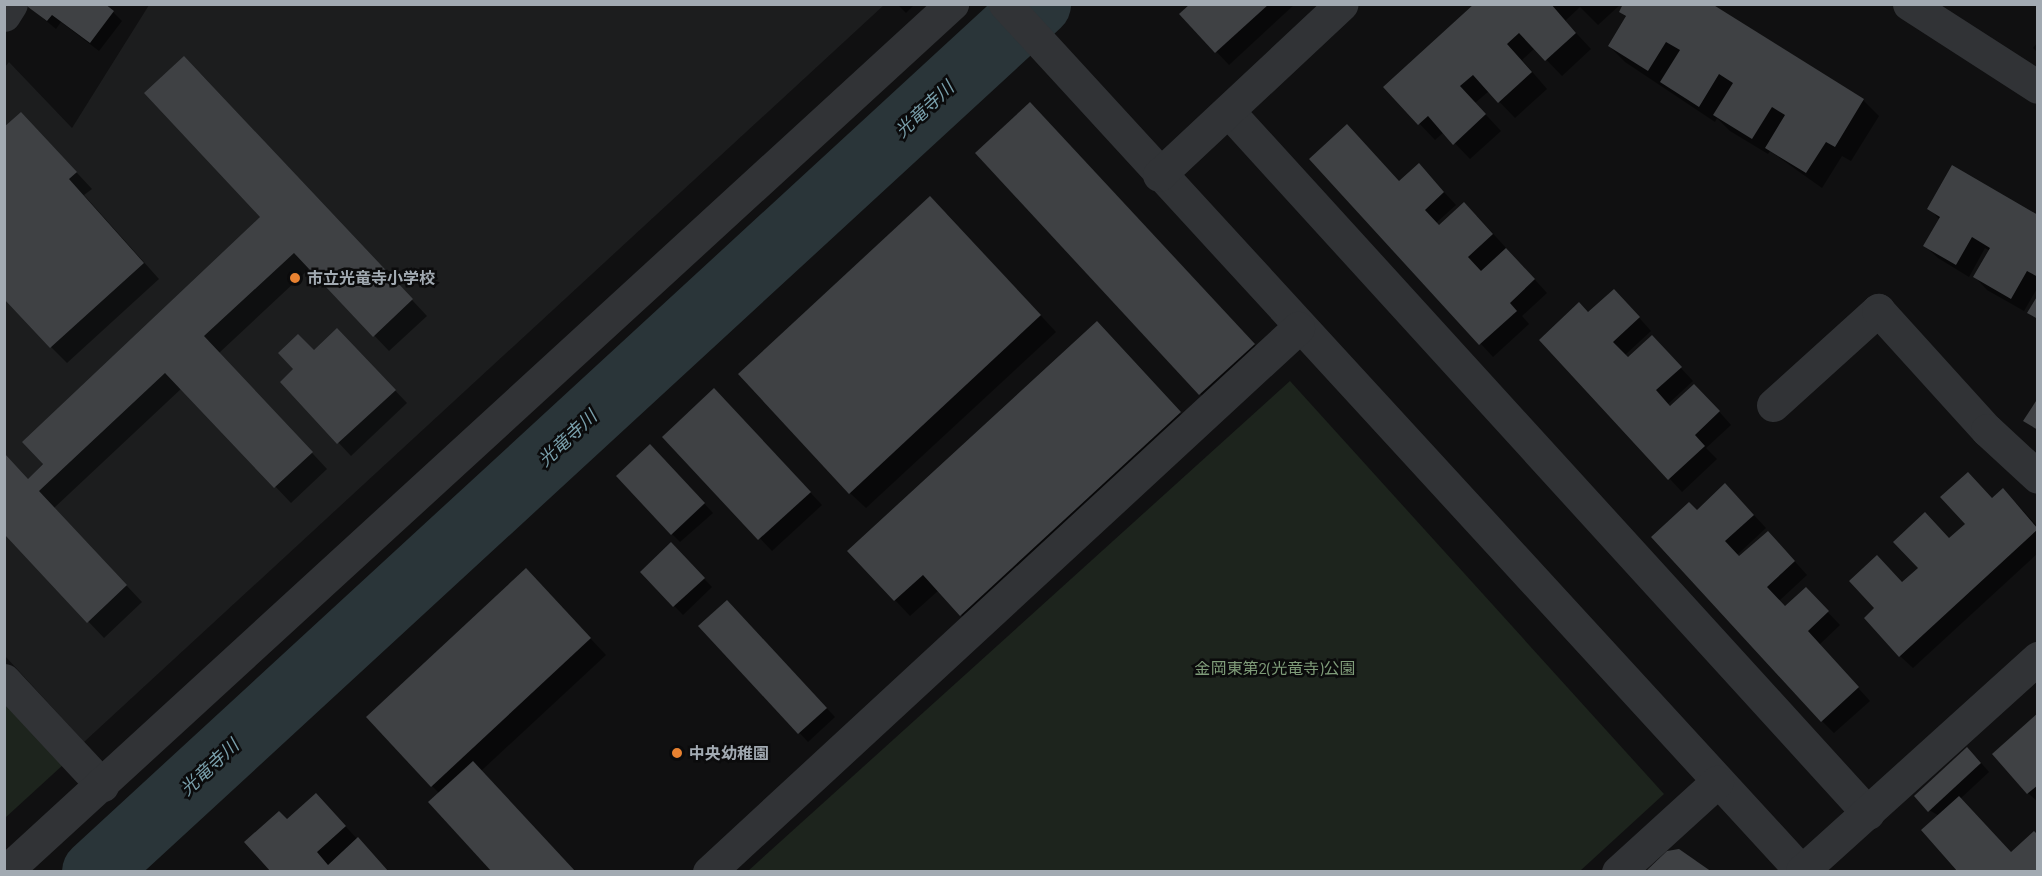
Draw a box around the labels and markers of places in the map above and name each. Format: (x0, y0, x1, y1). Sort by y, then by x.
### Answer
place label: 市立光竜寺小学校 (307, 268, 435, 288)
marker: 市立光竜寺小学校 (288, 271, 302, 285)
place label: 中央幼稚園 (689, 743, 769, 763)
marker: 中央幼稚園 (670, 746, 684, 760)

